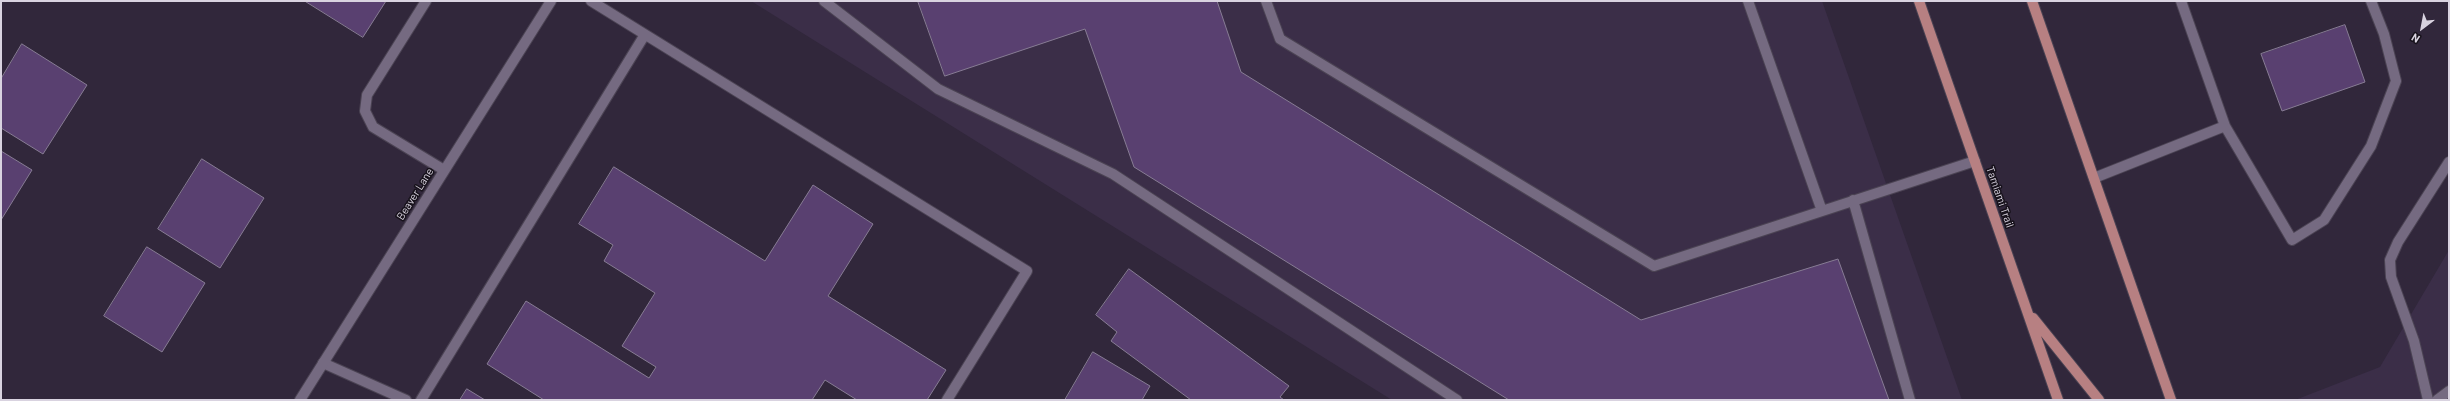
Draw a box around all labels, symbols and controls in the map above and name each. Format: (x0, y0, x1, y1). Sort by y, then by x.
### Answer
north arrow (2402, 8, 2442, 48)
text: N (2409, 31, 2422, 46)
street label: Tamiami Trail (1983, 165, 2017, 229)
street label: Beaver Lane (394, 166, 436, 222)

